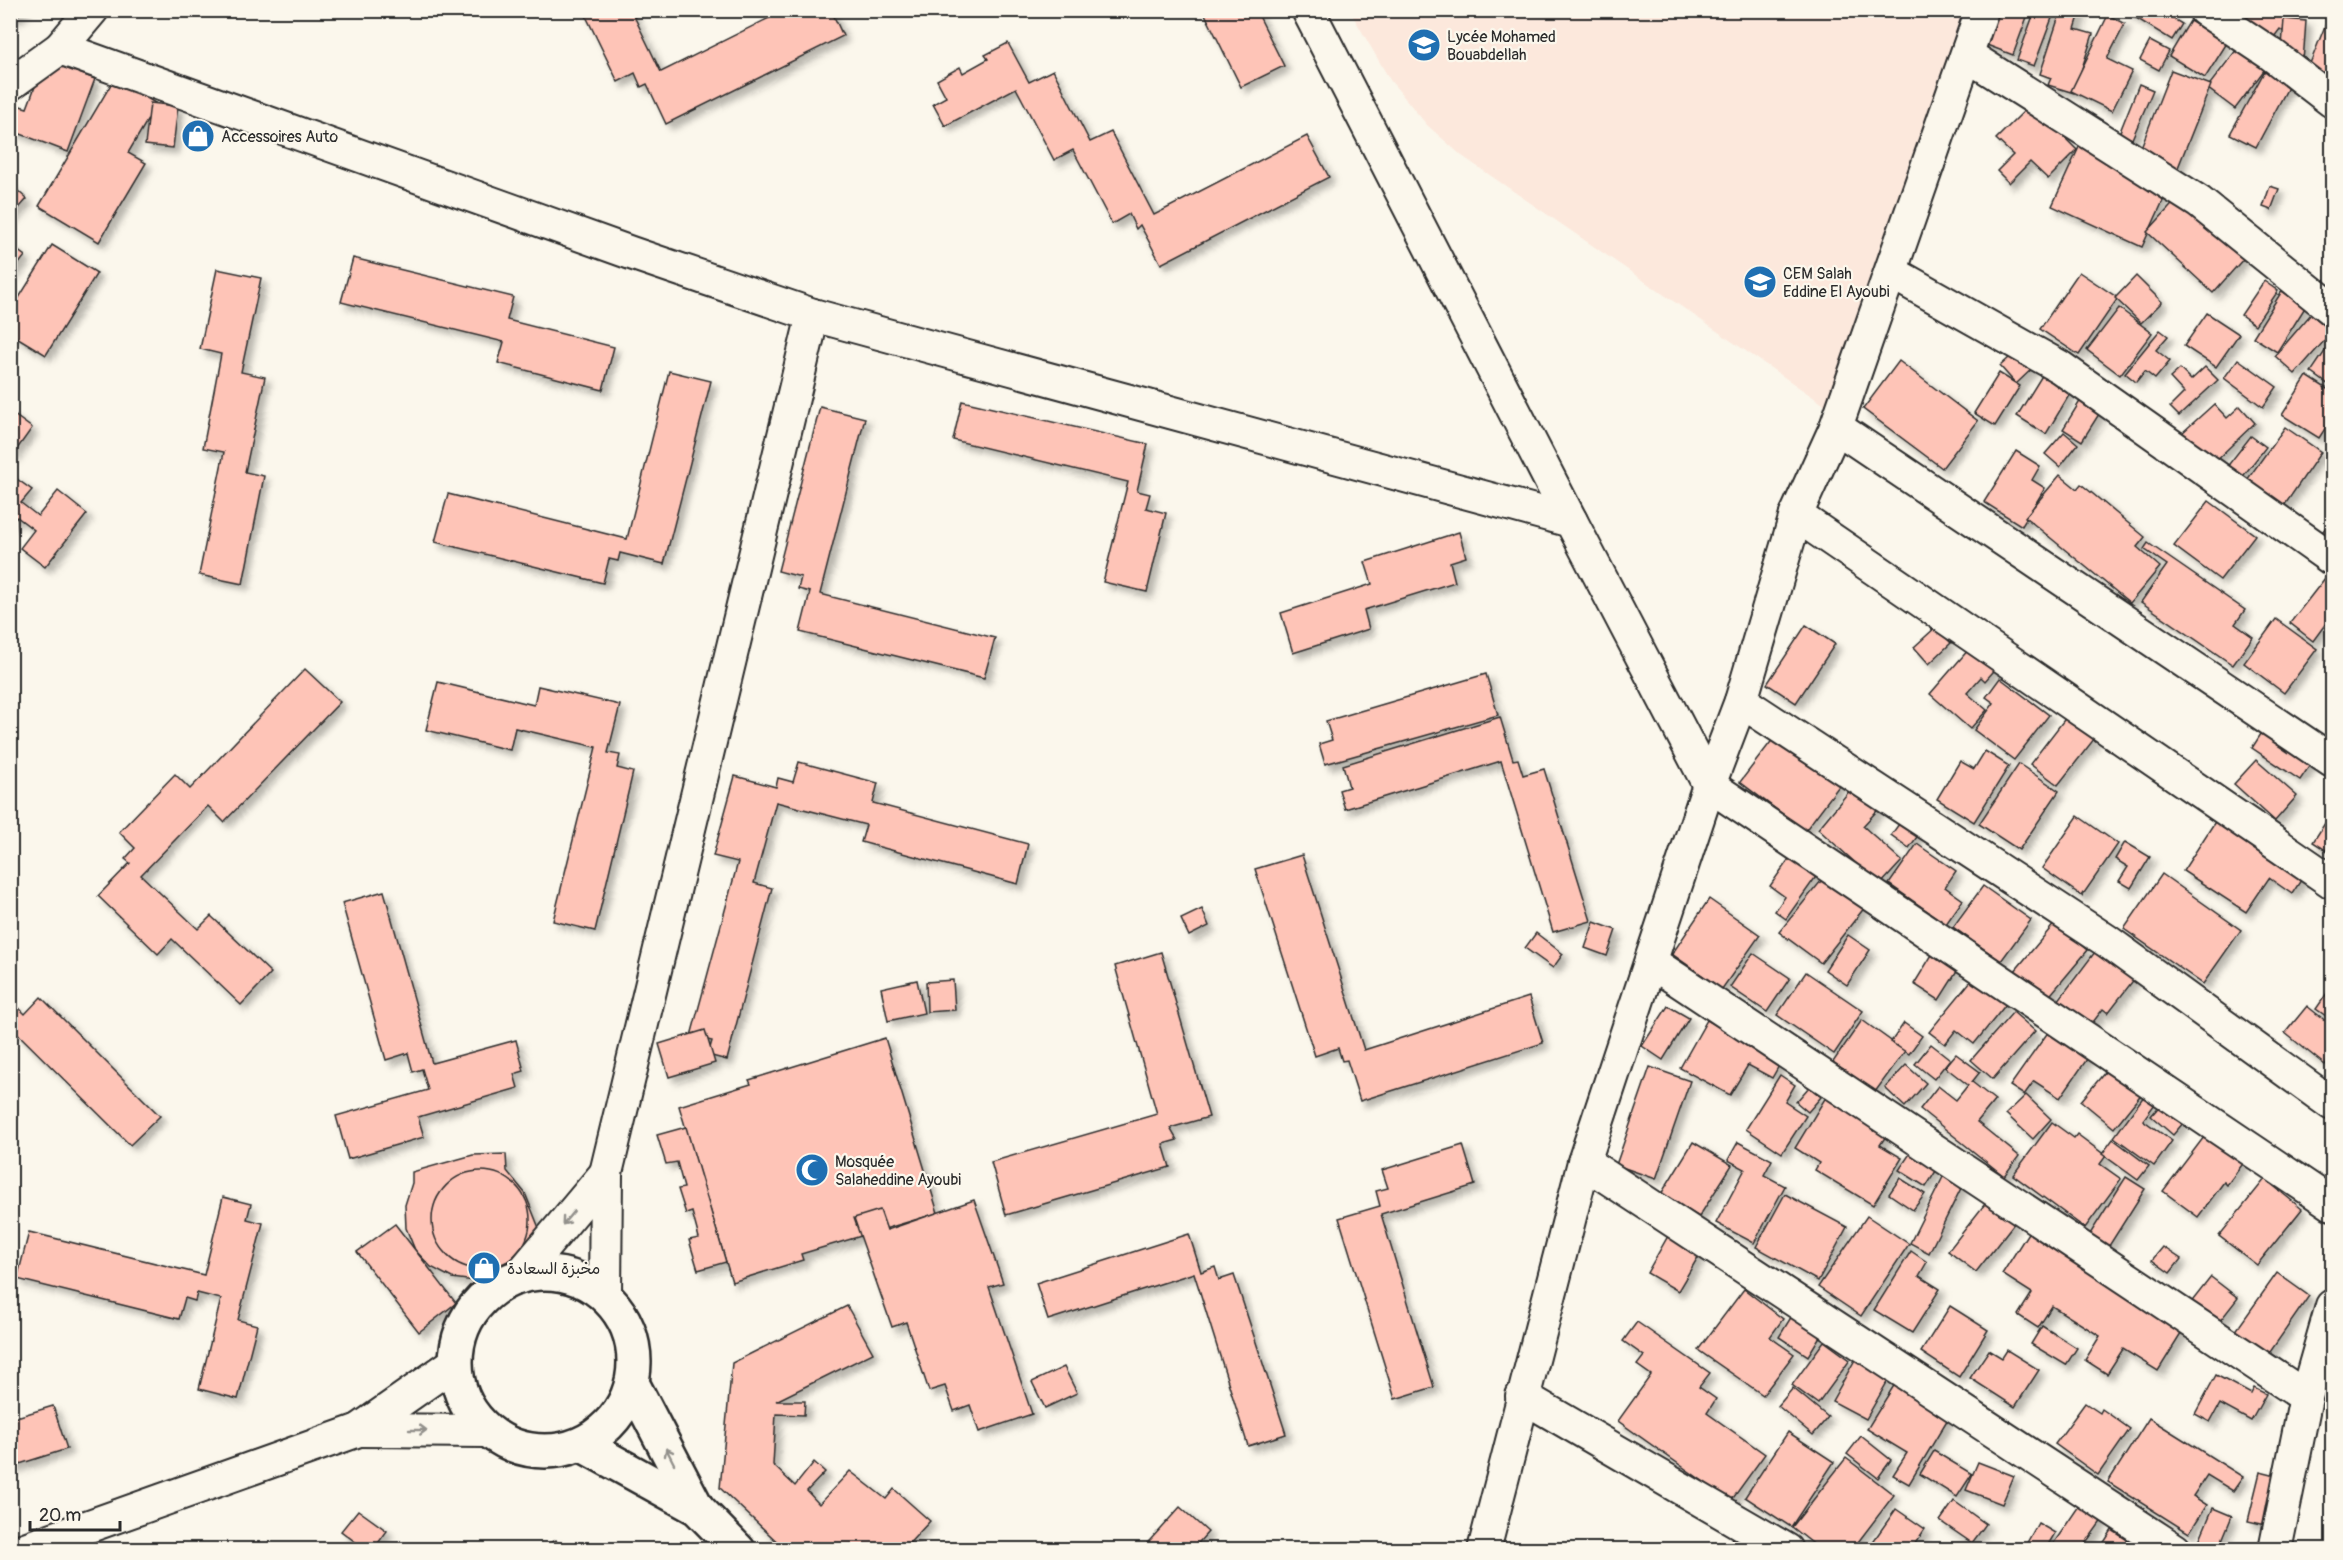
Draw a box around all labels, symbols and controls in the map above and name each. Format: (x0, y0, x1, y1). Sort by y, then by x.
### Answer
school or university icon: Lycée Mohamed Bouabdellah (1406, 27, 1442, 63)
place label: Lycée Mohamed Bouabdellah (1447, 27, 1556, 65)
shop icon: Accessoires Auto (180, 118, 216, 154)
place label: Accessoires Auto (221, 127, 338, 147)
school or university icon: CEM Salah Eddine El Ayoubi (1742, 264, 1778, 300)
place label: CEM Salah Eddine El Ayoubi (1783, 264, 1890, 302)
mosque icon: Mosquée Salaheddine Ayoubi (794, 1152, 830, 1188)
place label: Mosquée Salaheddine Ayoubi (835, 1152, 961, 1190)
one-way arrow (561, 1210, 575, 1225)
shop icon: مخبزة السعادة (466, 1250, 502, 1286)
place label: مخبزة السعادة (507, 1259, 600, 1279)
one-way arrow (407, 1424, 427, 1436)
one-way arrow (664, 1448, 676, 1465)
scale bar (30, 1494, 120, 1532)
text: 20 m (39, 1504, 81, 1527)

